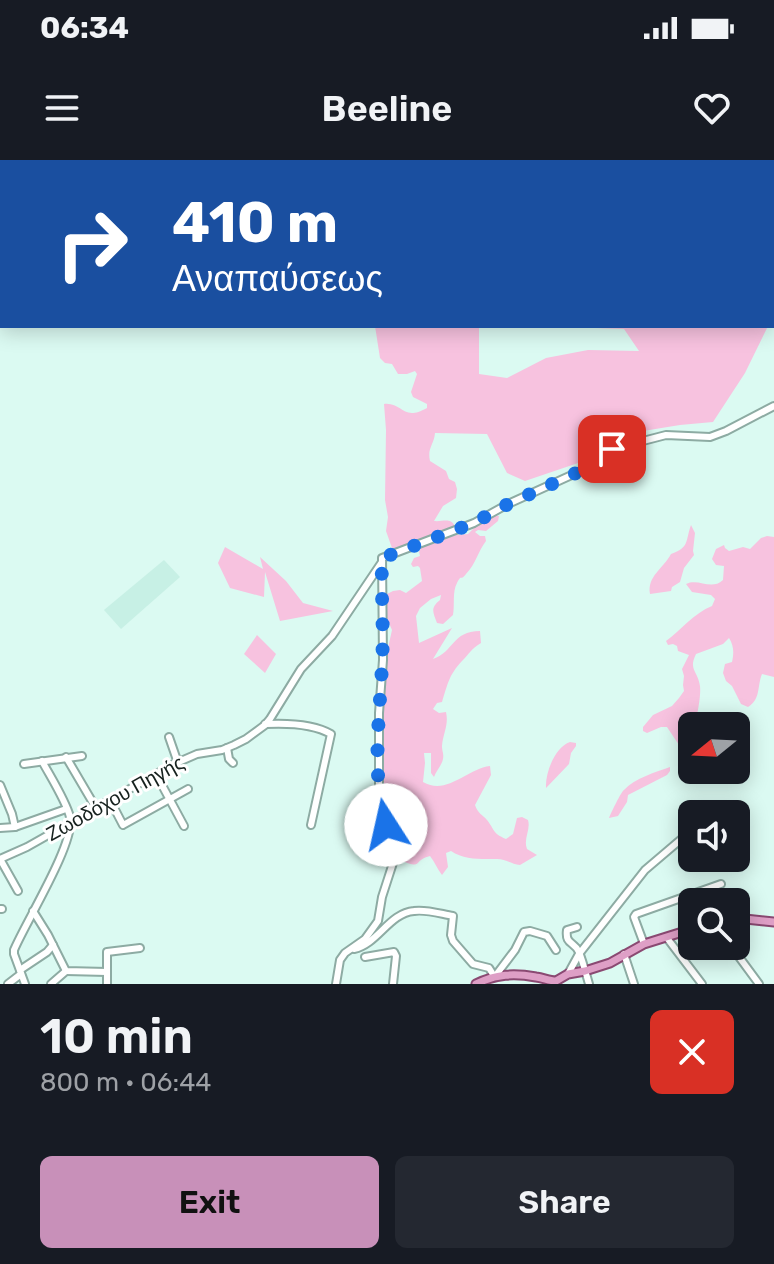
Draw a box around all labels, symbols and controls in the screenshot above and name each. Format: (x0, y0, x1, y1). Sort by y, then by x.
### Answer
text: 06:34 (40, 10, 129, 46)
icon: menu (40, 86, 84, 130)
icon: heart (690, 86, 734, 130)
text: Beeline (322, 87, 452, 130)
text: 410 m (172, 190, 338, 256)
icon: right (40, 192, 144, 296)
text: Αναπαύσεως (172, 257, 383, 300)
pin (578, 415, 646, 483)
icon: arrive (590, 427, 634, 471)
north arrow (678, 712, 750, 784)
map controls (678, 712, 750, 960)
street label: Ζωοδόχου Πηγής (42, 750, 188, 846)
position arrow (344, 783, 428, 867)
button: sound (678, 800, 750, 872)
button: search (678, 888, 750, 960)
text: 10 min (40, 1008, 193, 1065)
button: close (650, 1010, 734, 1094)
text: 800 m · 06:44 (40, 1067, 212, 1098)
button: Exit (40, 1156, 379, 1248)
button: Share (395, 1156, 734, 1248)

